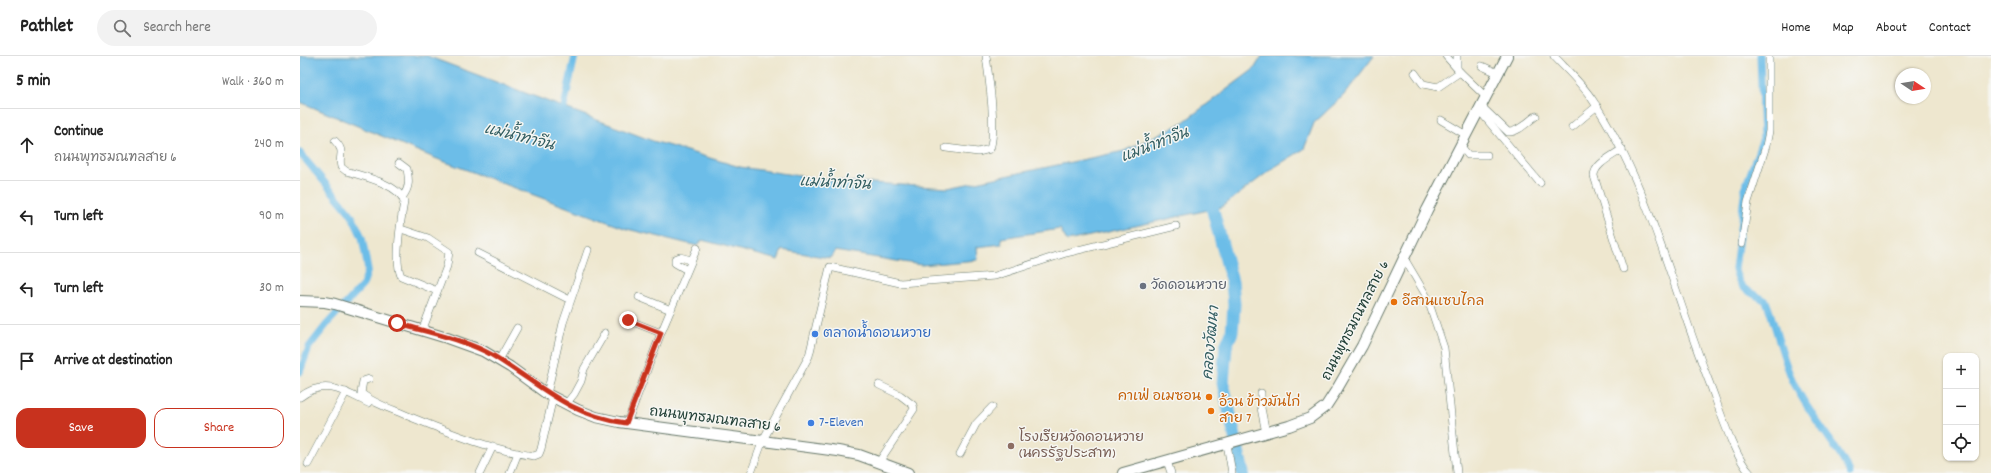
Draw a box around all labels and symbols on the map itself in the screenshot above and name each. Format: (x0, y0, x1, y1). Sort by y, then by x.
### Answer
north arrow (1895, 68, 1931, 104)
water label: แม่น้ำท่าจีน (482, 114, 559, 158)
water label: แม่น้ำท่าจีน (1116, 118, 1193, 169)
water label: แม่น้ำท่าจีน (799, 166, 873, 197)
street label: ถนนพุทธมณฑลสาย 6 (1317, 257, 1395, 384)
place label: วัดดอนหวาย (1151, 276, 1227, 296)
marker: วัดดอนหวาย (1138, 281, 1148, 291)
place label: อีสานแซบไกล (1402, 291, 1484, 312)
marker: อีสานแซบไกล (1389, 297, 1399, 307)
water label: คลองวัฒนา (1198, 304, 1226, 381)
route end (619, 311, 637, 329)
route start (388, 314, 406, 332)
place label: ตลาดน้ำดอนหวาย (823, 320, 931, 344)
marker: ตลาดน้ำดอนหวาย (810, 329, 820, 339)
place label: คาเฟ่ อเมซอน (1118, 387, 1202, 407)
marker: คาเฟ่ อเมซอน (1204, 392, 1214, 402)
place label: อ้วน ข้าวมันไก่ สาย 7 (1219, 392, 1300, 429)
street label: ถนนพุทธมณฑลสาย 6 (648, 402, 782, 438)
marker: อ้วน ข้าวมันไก่ สาย 7 (1206, 406, 1216, 416)
place label: 7-Eleven (819, 413, 863, 433)
marker: 7-Eleven (806, 418, 816, 428)
place label: โรงเรียนวัดดอนหวาย (นครรัฐประสาท) (1019, 427, 1144, 464)
marker: โรงเรียนวัดดอนหวาย (นครรัฐประสาท) (1006, 441, 1016, 451)

